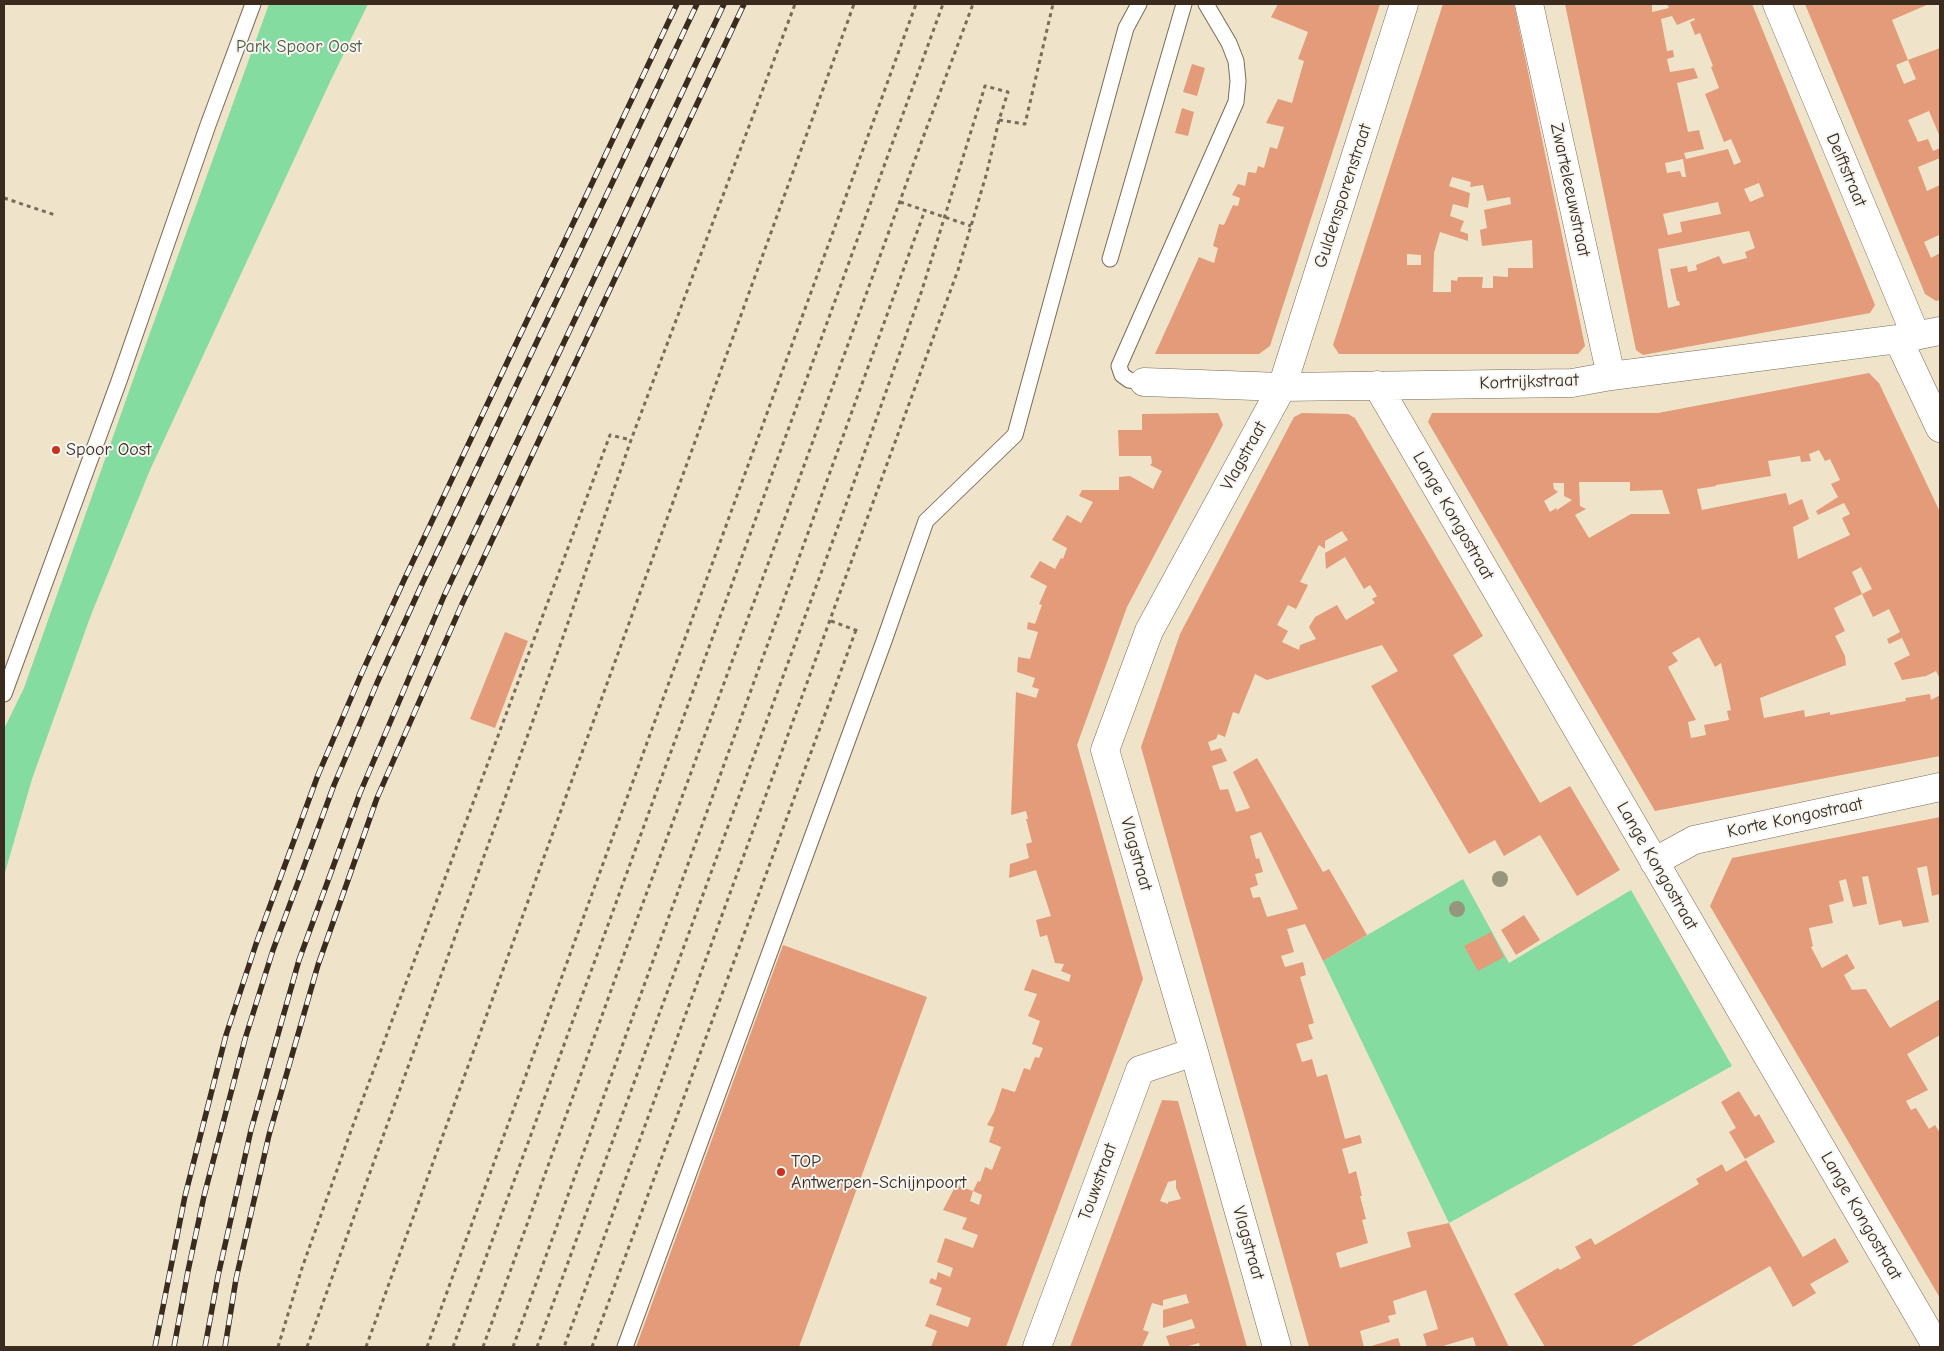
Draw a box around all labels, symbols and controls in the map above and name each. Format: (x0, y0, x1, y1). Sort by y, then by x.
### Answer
park label: Park Spoor Oost (236, 36, 362, 58)
street label: Guldensporenstraat (1310, 121, 1376, 271)
street label: Zwarteleeuwstraat (1545, 121, 1595, 259)
street label: Delftstraat (1821, 130, 1871, 210)
street label: Kortrijkstraat (1479, 369, 1579, 395)
street label: Vlagstraat (1216, 418, 1272, 494)
place label: Spoor Oost (66, 439, 151, 461)
marker: Spoor Oost (50, 444, 62, 456)
street label: Lange Kongostraat (1408, 448, 1498, 584)
street label: Korte Kongostraat (1725, 793, 1865, 843)
street label: Lange Kongostraat (1612, 798, 1702, 934)
street label: Vlagstraat (1115, 815, 1157, 893)
street label: Touwstraat (1074, 1141, 1122, 1223)
street label: Lange Kongostraat (1816, 1148, 1906, 1284)
place label: TOP Antwerpen-Schijnpoort (791, 1151, 966, 1194)
marker: TOP Antwerpen-Schijnpoort (775, 1166, 787, 1178)
street label: Vlagstraat (1227, 1204, 1269, 1282)

